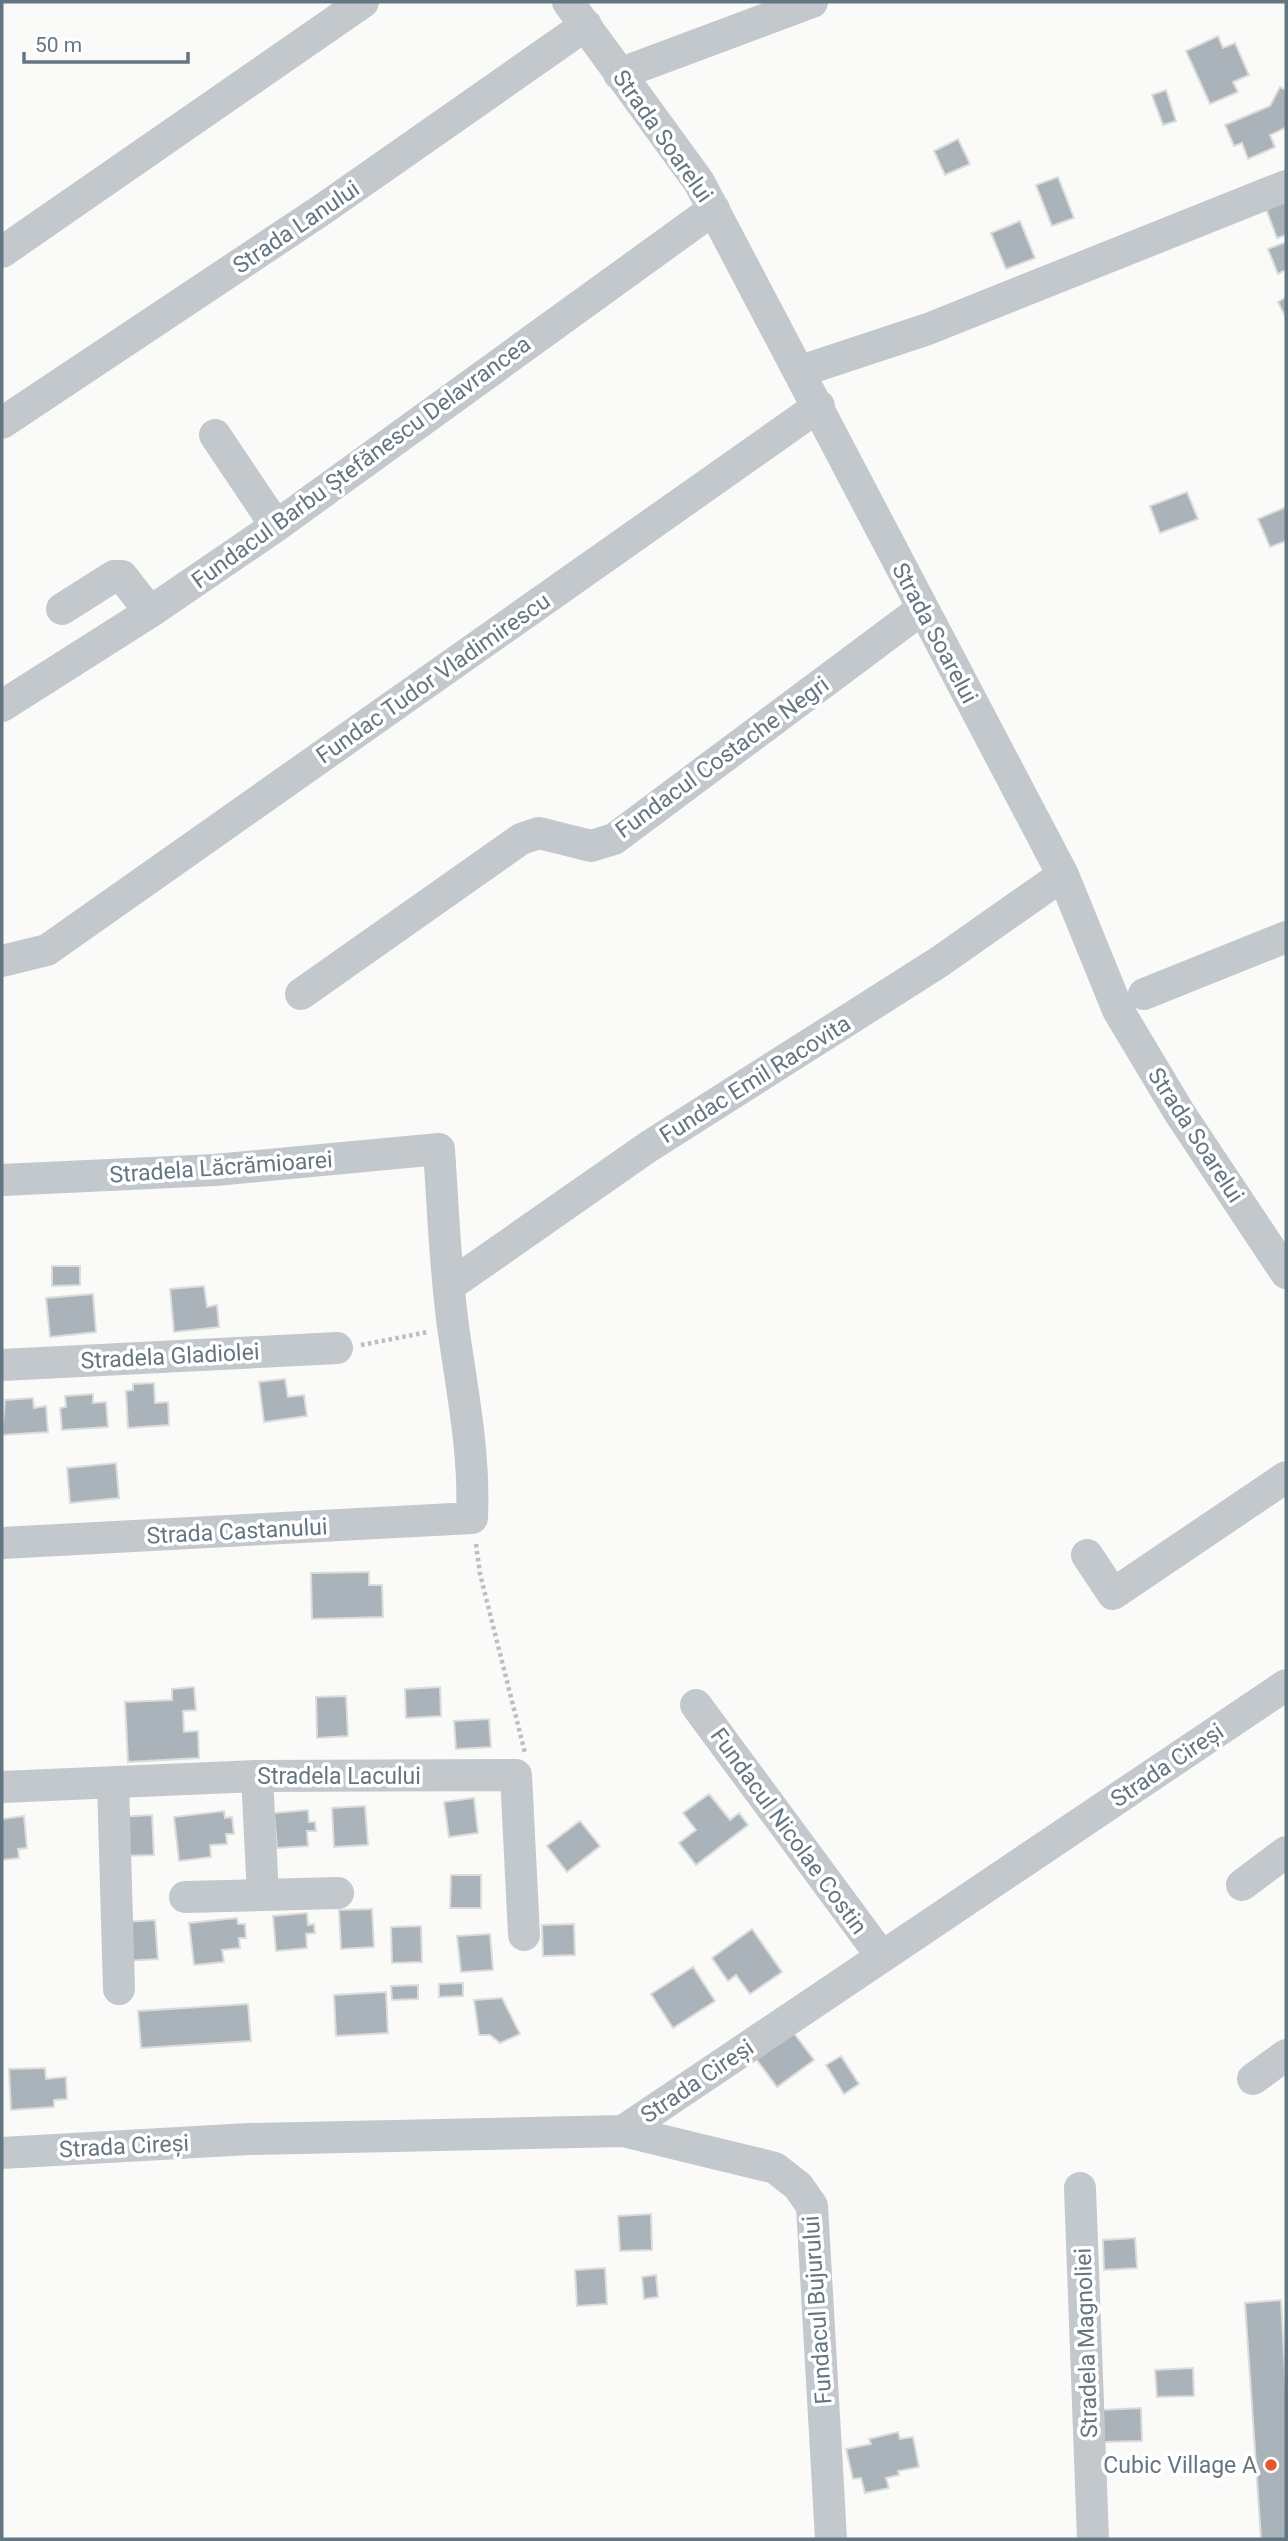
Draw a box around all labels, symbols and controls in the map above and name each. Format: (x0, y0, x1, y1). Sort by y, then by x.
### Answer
scale bar (24, 21, 189, 65)
text: 50 m (35, 33, 82, 57)
street label: Strada Soarelui (607, 65, 718, 208)
street label: Strada Lanului (228, 175, 365, 280)
street label: Fundacul Barbu Ștefănescu Delavrancea (187, 330, 536, 594)
street label: Strada Soarelui (886, 558, 983, 708)
street label: Fundac Tudor Vladimirescu (311, 587, 555, 769)
street label: Fundacul Costache Negri (610, 671, 834, 844)
street label: Fundac Emil Racovita (655, 1010, 856, 1149)
street label: Strada Soarelui (1142, 1063, 1249, 1208)
street label: Stradela Lăcrămioarei (109, 1146, 333, 1189)
street label: Stradela Gladiolei (80, 1338, 260, 1375)
street label: Strada Castanului (146, 1513, 328, 1550)
street label: Strada Cireși (1106, 1718, 1229, 1813)
street label: Fundacul Nicolae Costin (705, 1723, 872, 1940)
street label: Stradela Lacului (257, 1763, 421, 1790)
street label: Strada Cireși (636, 2034, 759, 2129)
street label: Strada Cireși (58, 2130, 190, 2163)
street label: Fundacul Bujurului (797, 2215, 838, 2405)
street label: Stradela Magnoliei (1070, 2247, 1103, 2439)
place label: Cubic Village A (1103, 2452, 1257, 2479)
marker: Cubic Village A (1263, 2457, 1279, 2473)

